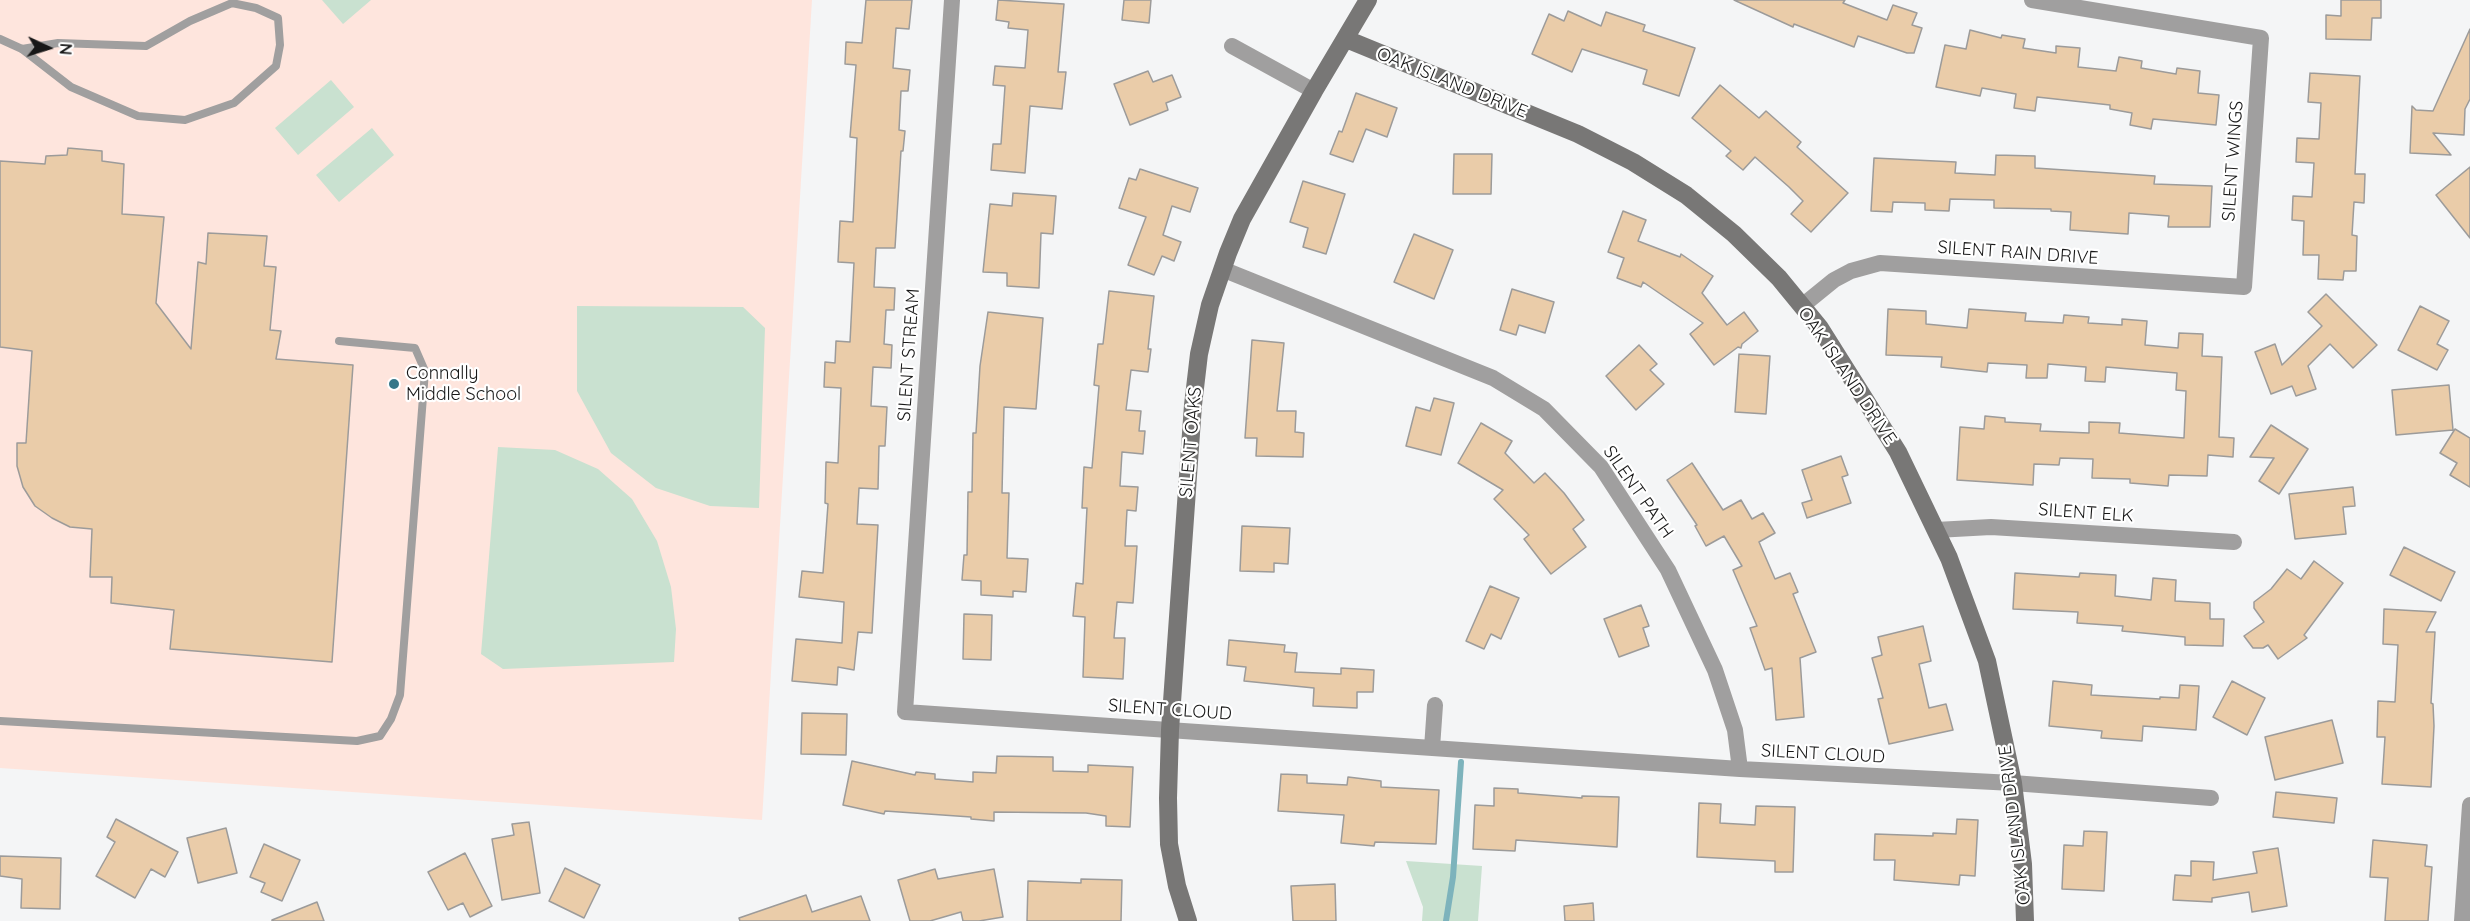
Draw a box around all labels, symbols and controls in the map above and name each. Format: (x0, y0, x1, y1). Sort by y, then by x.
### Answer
north arrow (18, 18, 78, 78)
text: N (56, 43, 76, 56)
street label: OAK ISLAND DRIVE (1373, 43, 1531, 123)
street label: SILENT WINGS (2218, 100, 2248, 222)
street label: SILENT RAIN DRIVE (1937, 237, 2099, 269)
street label: SILENT STREAM (894, 288, 924, 422)
street label: OAK ISLAND DRIVE (1793, 303, 1901, 449)
place label: Connally Middle School (406, 363, 521, 406)
marker: Connally Middle School (387, 377, 401, 391)
street label: SILENT OAKS (1175, 386, 1207, 498)
street label: SILENT PATH (1598, 442, 1678, 542)
street label: SILENT ELK (2038, 499, 2134, 527)
street label: SILENT CLOUD (1107, 695, 1233, 725)
street label: SILENT CLOUD (1761, 740, 1885, 768)
street label: OAK ISLAND DRIVE (1994, 744, 2036, 906)

